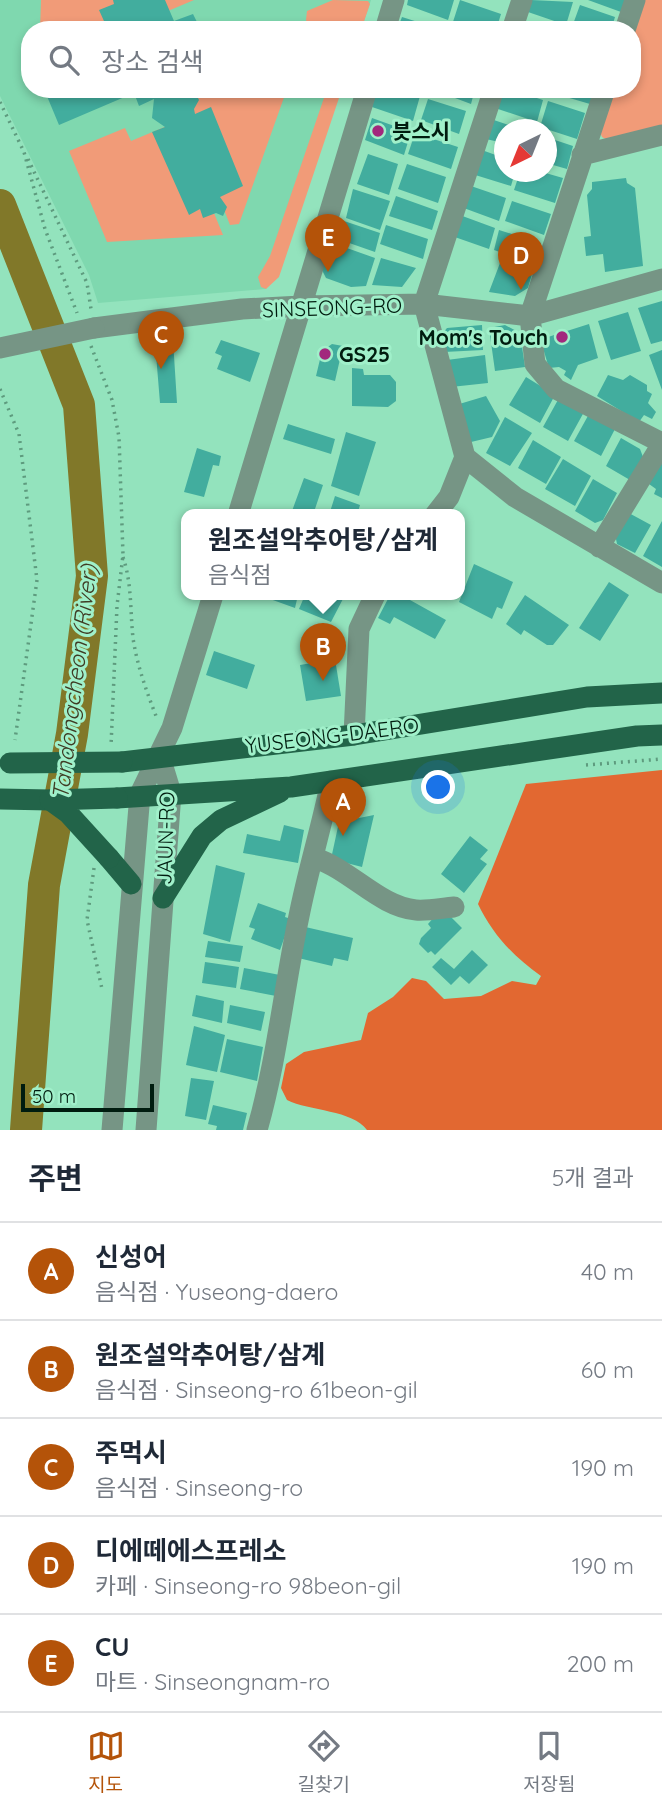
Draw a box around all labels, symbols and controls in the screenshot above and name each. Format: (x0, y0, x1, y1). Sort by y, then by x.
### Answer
search box (21, 21, 641, 98)
icon: search (45, 41, 83, 79)
text: 장소 검색 (101, 45, 204, 78)
place label: 븟스시 (392, 118, 450, 144)
north arrow (494, 119, 557, 182)
marker: 븟스시 (370, 123, 386, 139)
pin: E (305, 214, 351, 272)
pin: D (498, 232, 544, 290)
street label: SINSEONG-RO (261, 292, 403, 322)
pin: C (138, 311, 184, 369)
place label: Mom's Touch (419, 324, 548, 350)
marker: Mom's Touch (554, 329, 570, 345)
place label: GS25 (339, 341, 390, 367)
marker: GS25 (317, 346, 333, 362)
popup (181, 509, 465, 600)
text: 원조설악추어탕/삼계 (208, 523, 438, 556)
text: 음식점 (208, 560, 271, 589)
water label: Tandongcheon (River) (45, 561, 103, 801)
pin: B (300, 623, 346, 681)
street label: YUSEONG-DAERO (244, 711, 420, 759)
your location (421, 770, 455, 804)
pin: A (320, 778, 366, 836)
street label: JAUN-RO (150, 791, 180, 885)
scale bar (21, 1081, 154, 1113)
text: 50 m (32, 1084, 76, 1108)
text: 주변 (28, 1159, 83, 1197)
text: 5개 결과 (552, 1163, 634, 1192)
text: 신성어 (95, 1240, 167, 1273)
text: A (44, 1257, 58, 1286)
text: 40 m (581, 1257, 634, 1286)
text: 음식점 · Yuseong-daero (95, 1277, 338, 1306)
text: 원조설악추어탕/삼계 (95, 1338, 325, 1371)
text: B (43, 1355, 59, 1384)
text: 60 m (581, 1355, 634, 1384)
text: 음식점 · Sinseong-ro 61beon-gil (95, 1375, 418, 1404)
text: 주먹시 (95, 1436, 167, 1469)
text: C (44, 1453, 58, 1482)
text: 190 m (572, 1453, 634, 1482)
text: 음식점 · Sinseong-ro (95, 1473, 303, 1502)
text: 디에떼에스프레소 (95, 1534, 286, 1567)
text: D (43, 1551, 59, 1580)
text: 190 m (572, 1551, 634, 1580)
text: 카페 · Sinseong-ro 98beon-gil (95, 1571, 401, 1600)
text: CU (95, 1630, 130, 1663)
text: E (44, 1649, 58, 1678)
text: 200 m (567, 1649, 634, 1678)
text: 마트 · Sinseongnam-ro (95, 1667, 330, 1696)
tab: 지도 (87, 1727, 125, 1796)
tab: 길찾기 (298, 1727, 350, 1796)
tab: 저장됨 (523, 1727, 575, 1796)

